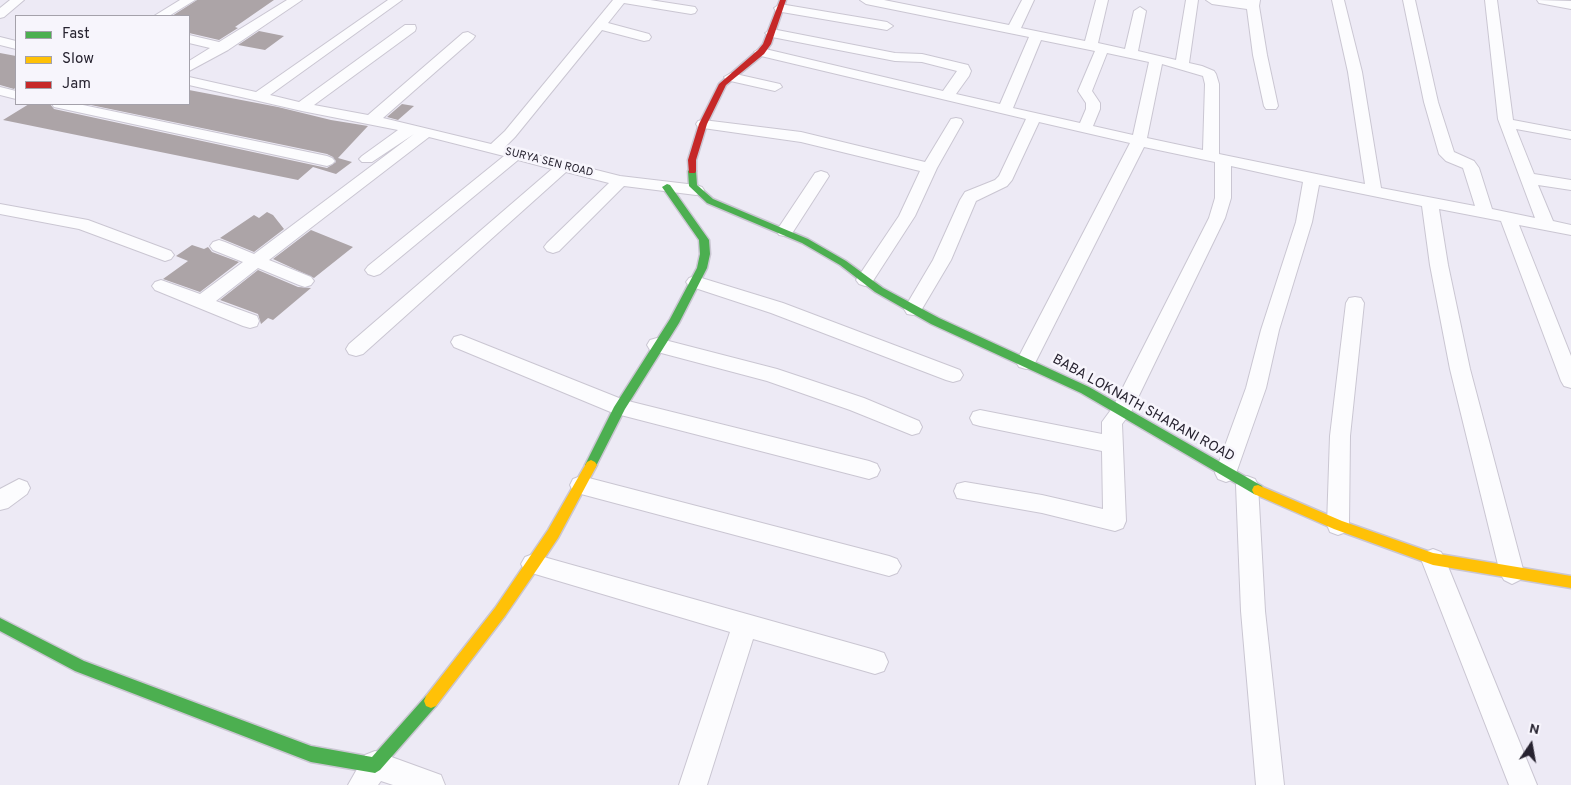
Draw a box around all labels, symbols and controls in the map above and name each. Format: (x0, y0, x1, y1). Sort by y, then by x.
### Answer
legend (15, 15, 190, 105)
text: Fast (62, 25, 90, 44)
text: Slow (62, 50, 94, 69)
text: Jam (62, 75, 91, 94)
street label: SURYA SEN ROAD (503, 146, 595, 180)
street label: BABA LOKNATH SHARANI ROAD (1049, 352, 1237, 466)
north arrow (1506, 720, 1556, 770)
text: N (1528, 720, 1541, 739)

